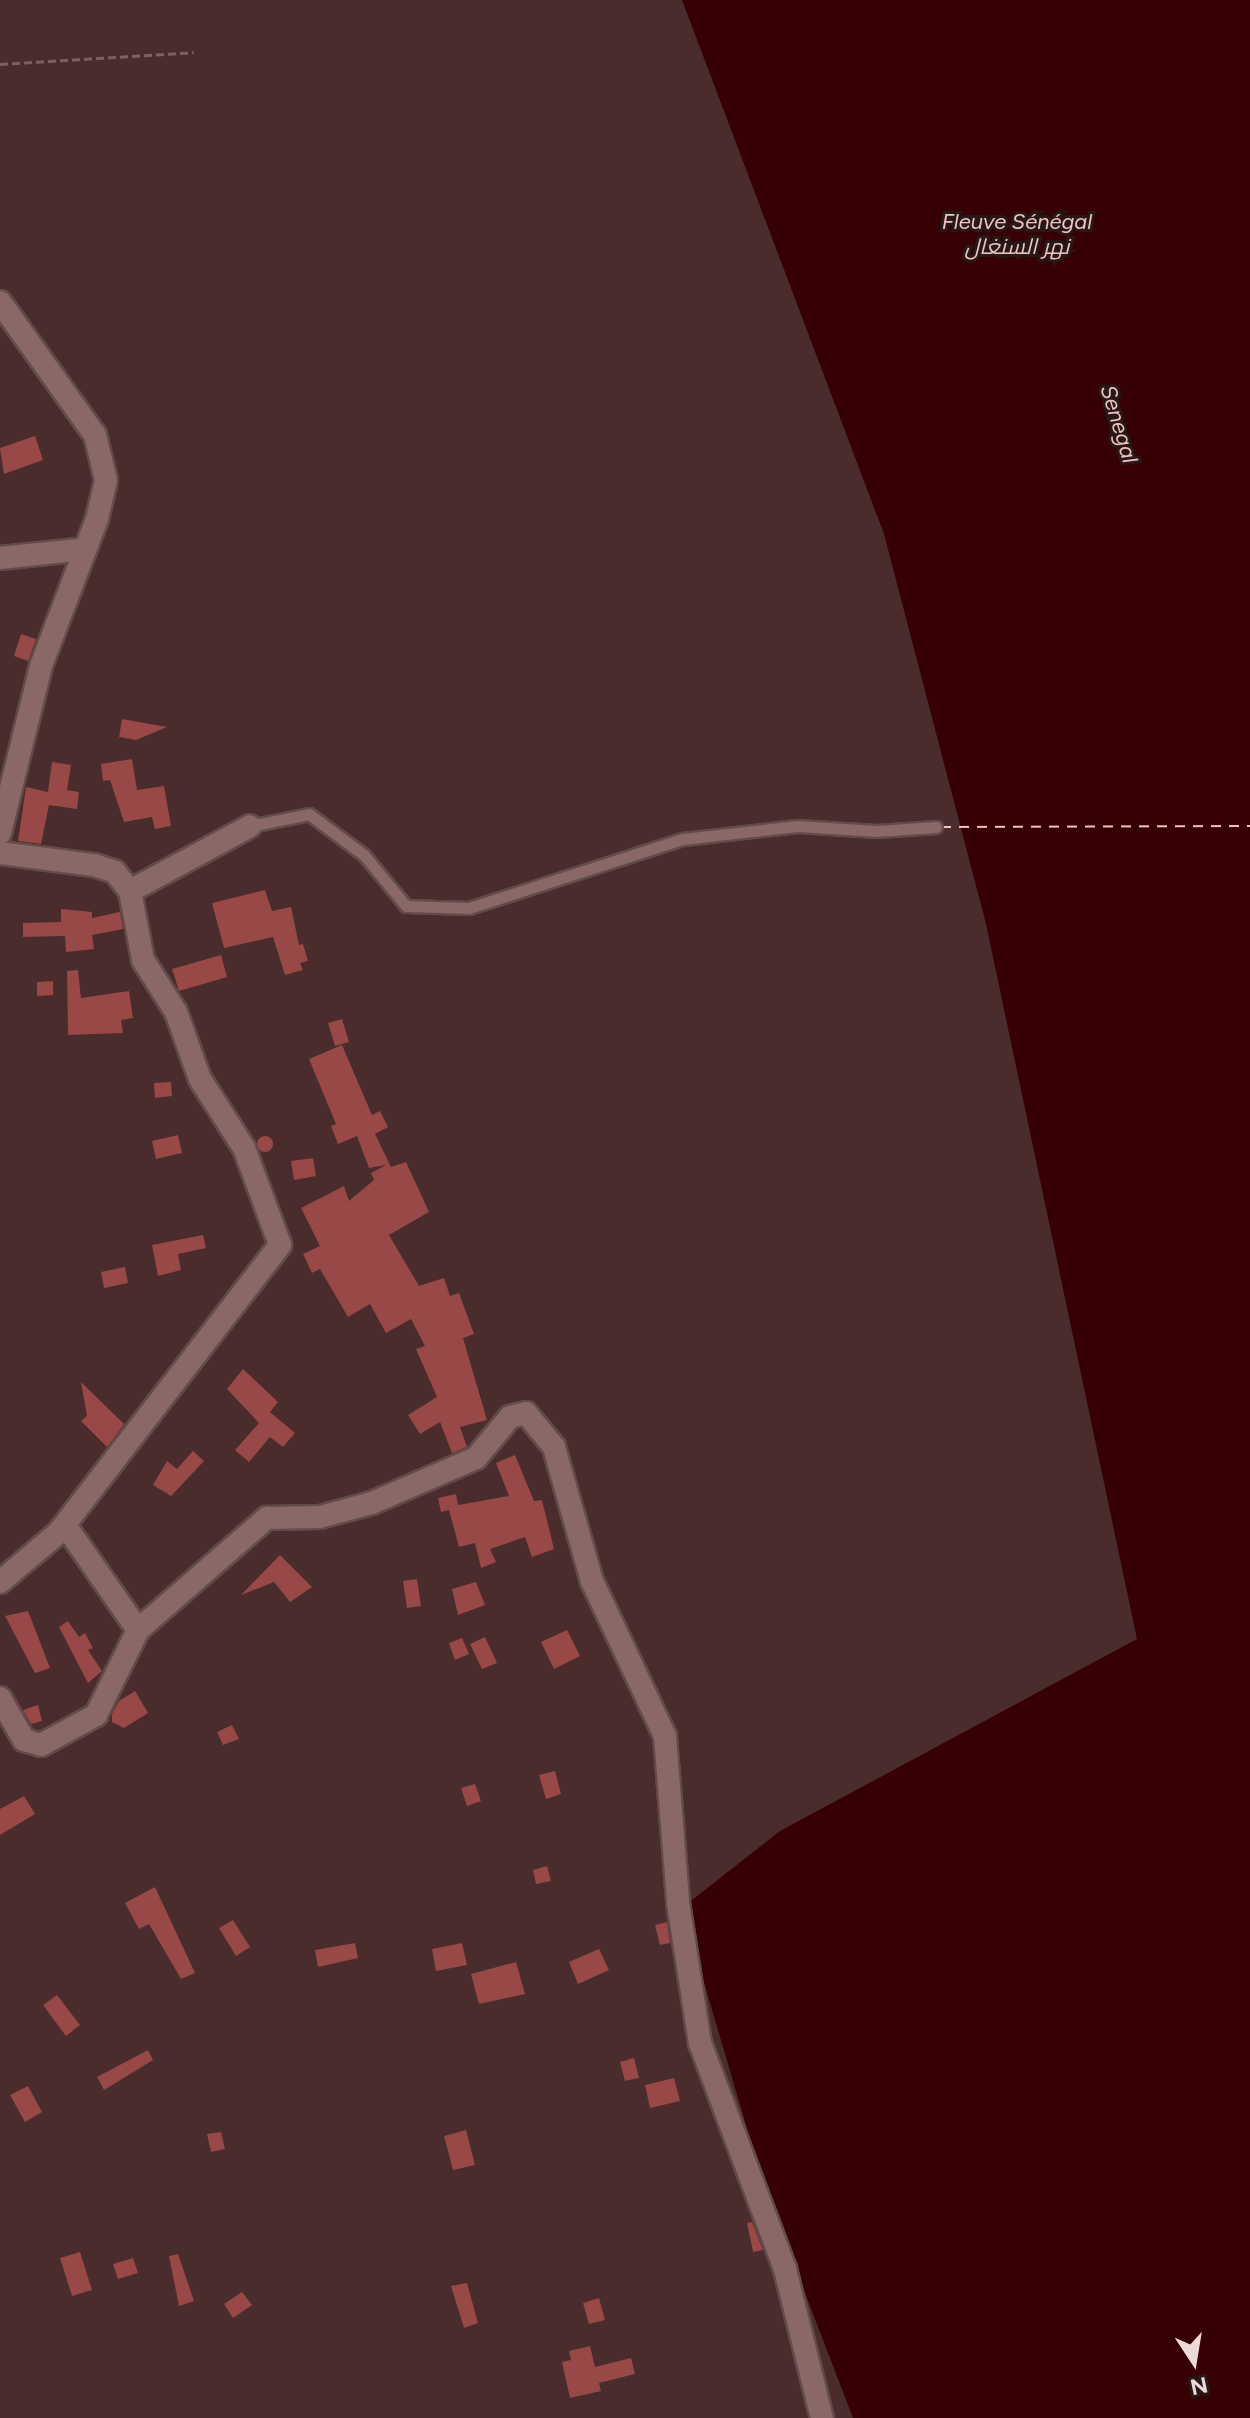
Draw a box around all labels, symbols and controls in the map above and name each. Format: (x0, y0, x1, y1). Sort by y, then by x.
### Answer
water label: Fleuve Sénégal نهر السنغال (942, 208, 1092, 260)
water label: Senegal (1095, 382, 1143, 466)
north arrow (1154, 2322, 1234, 2402)
text: N (1188, 2371, 1210, 2401)

